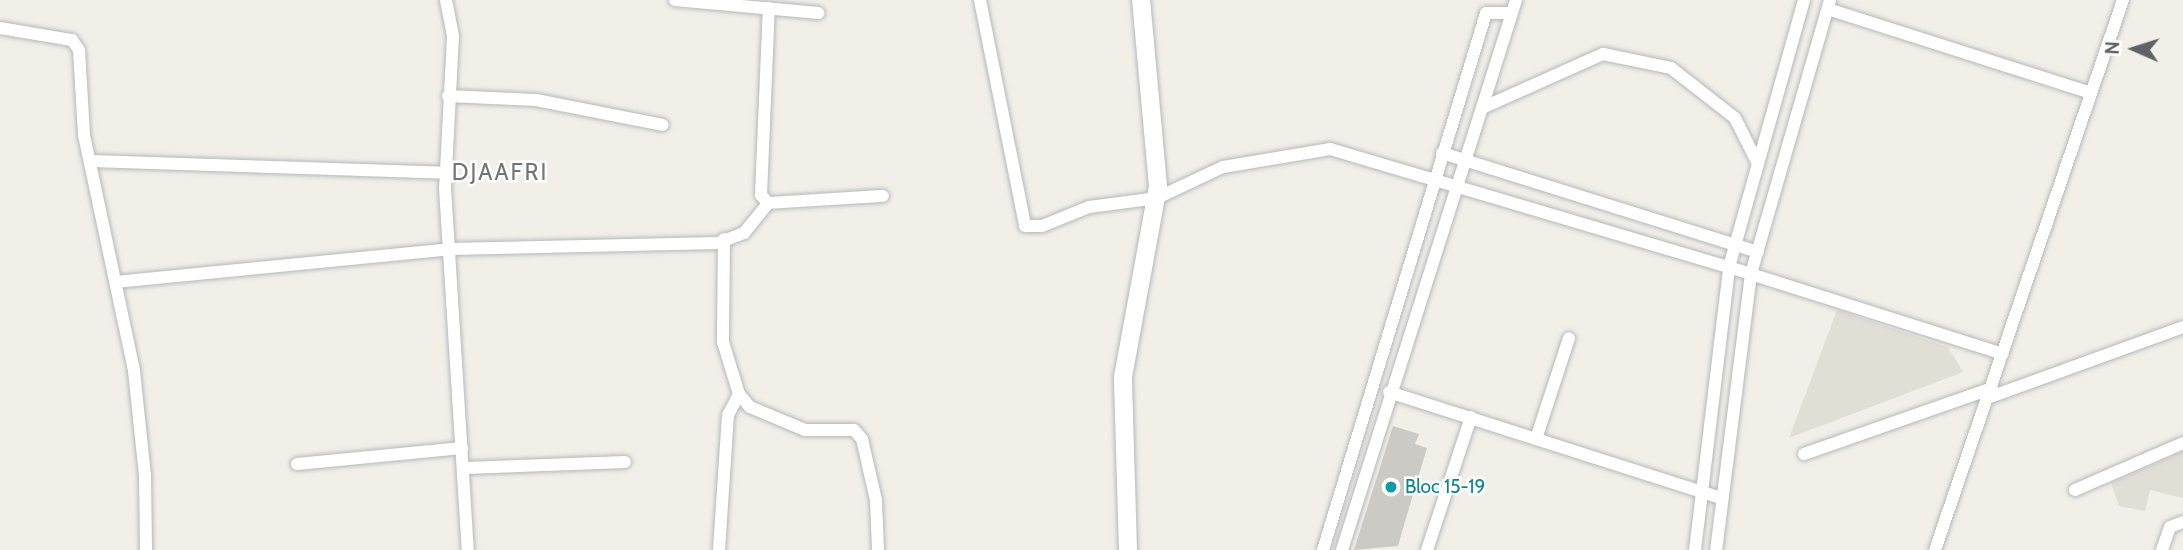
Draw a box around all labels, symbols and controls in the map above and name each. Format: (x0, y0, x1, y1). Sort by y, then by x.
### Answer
north arrow (2099, 14, 2169, 84)
text: N (2101, 41, 2124, 55)
district label: DJAAFRI (453, 158, 547, 186)
place label: Bloc 15-19 (1405, 476, 1485, 498)
marker: Bloc 15-19 (1383, 479, 1399, 495)

